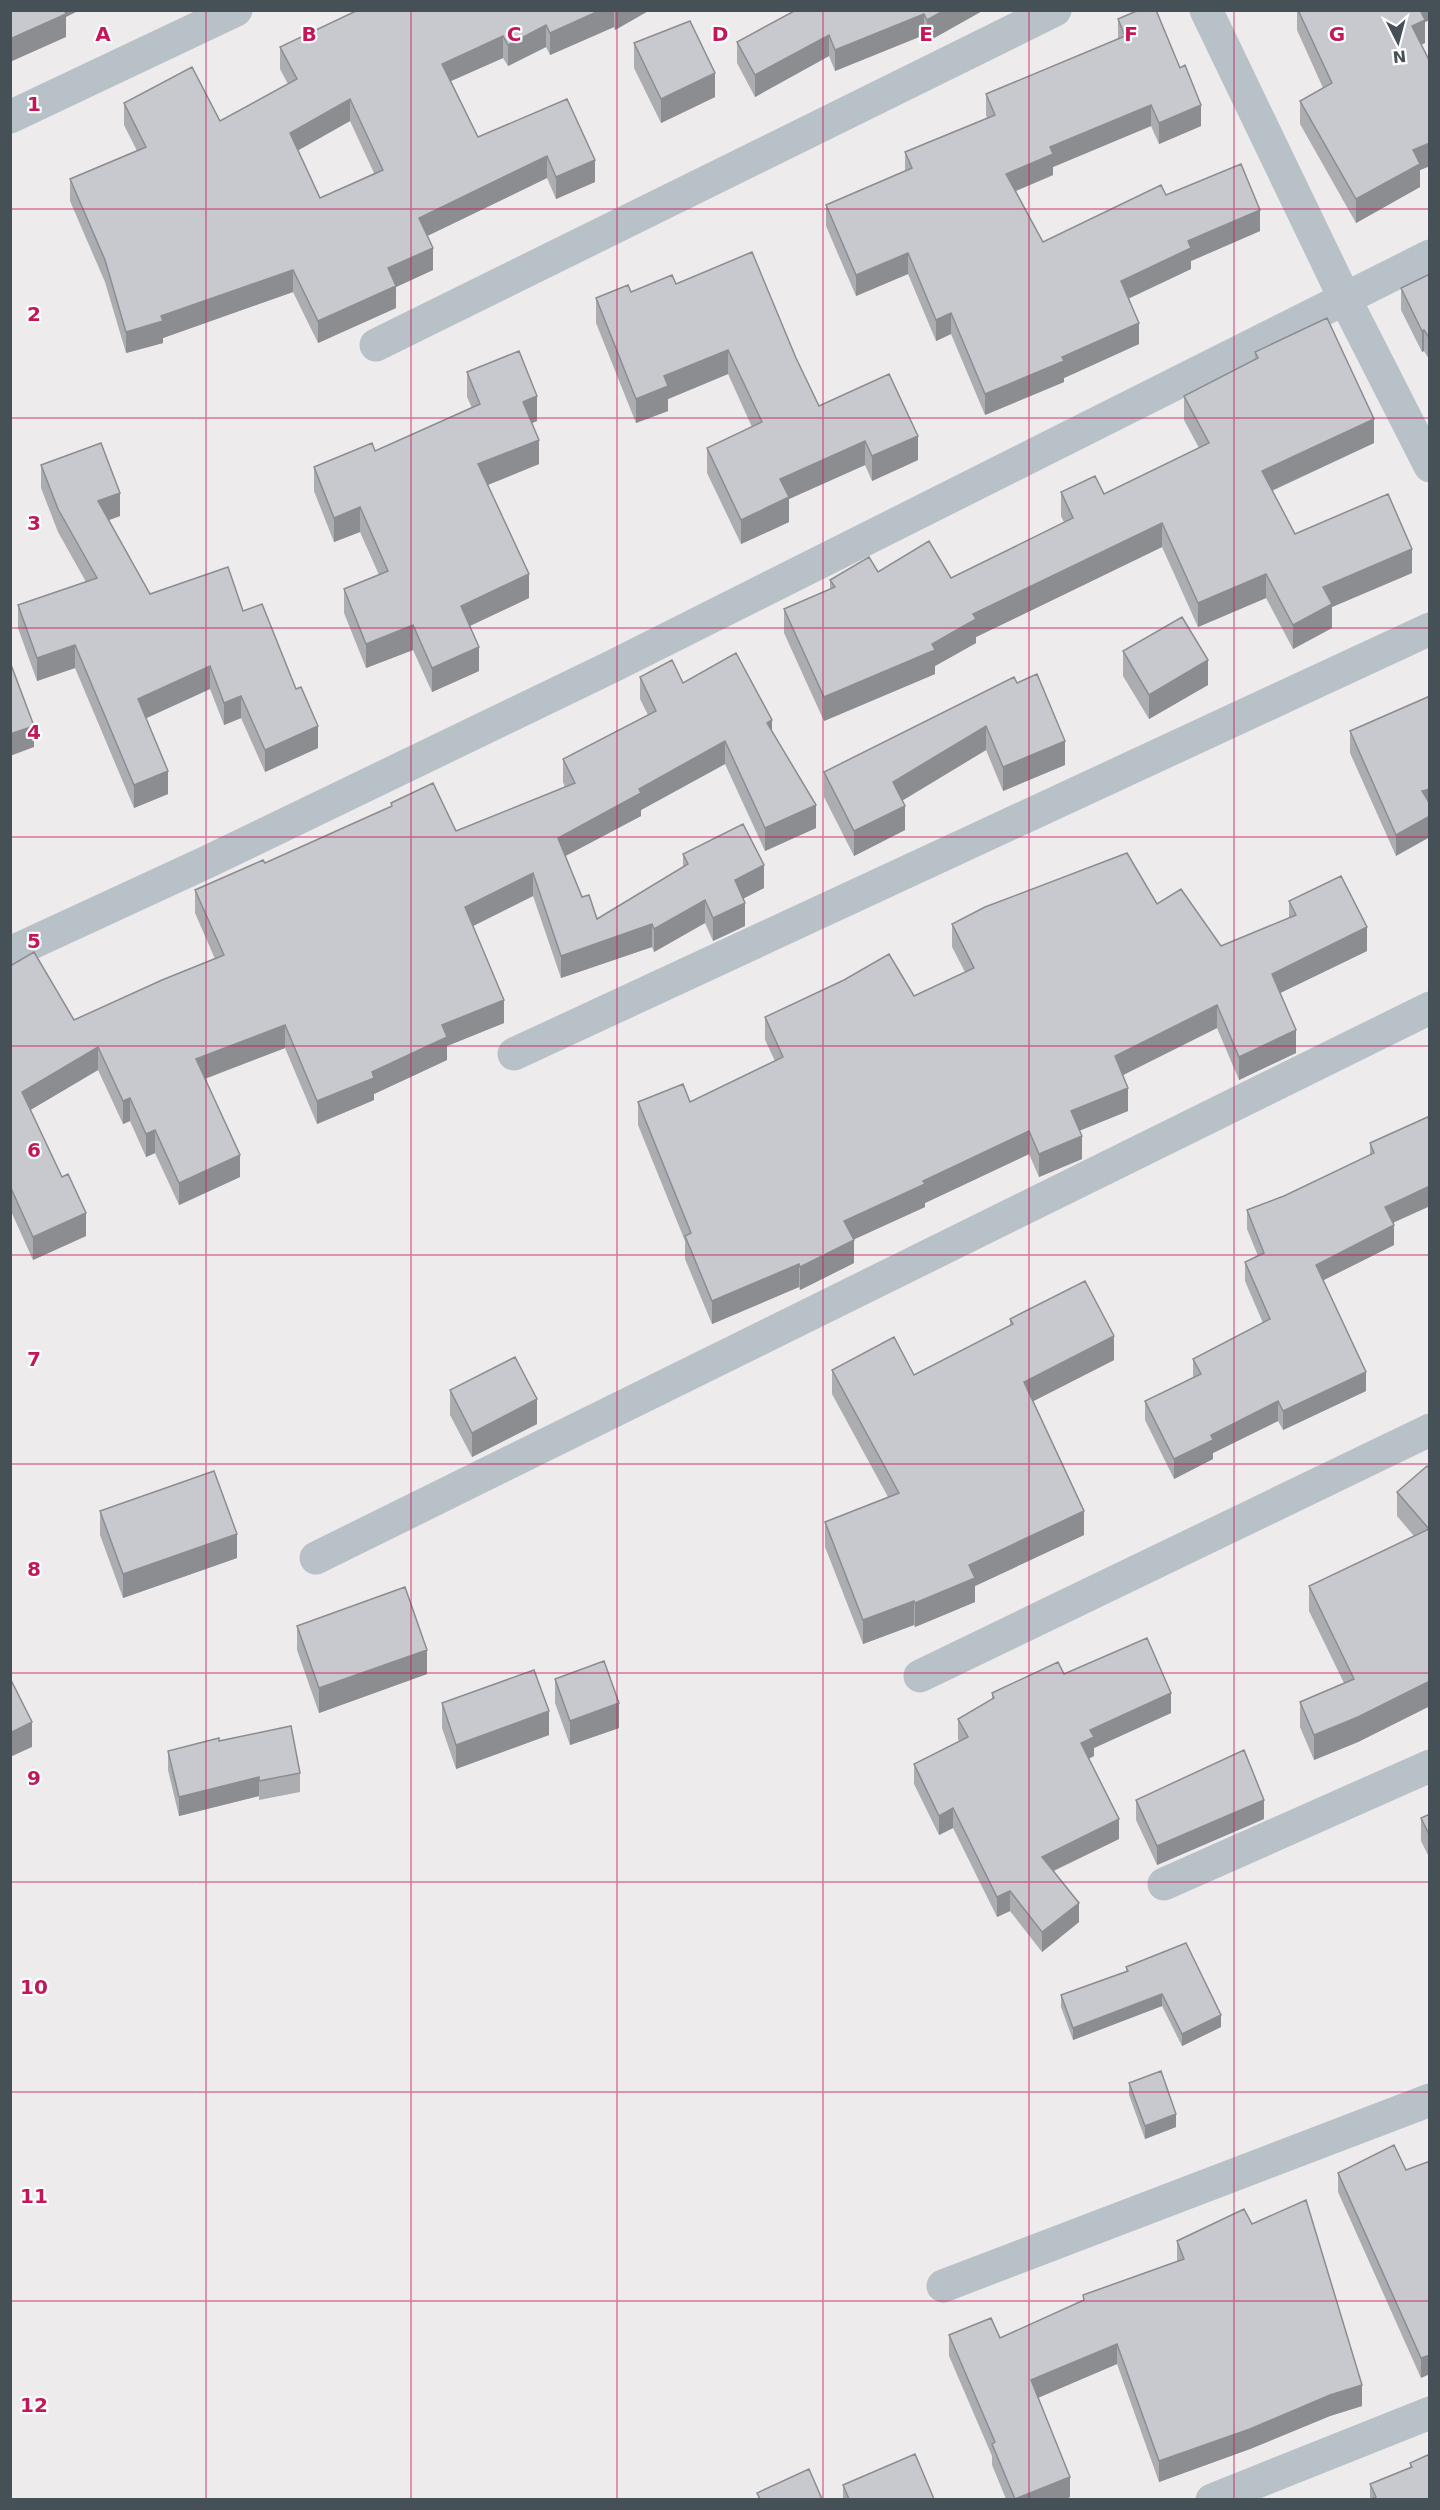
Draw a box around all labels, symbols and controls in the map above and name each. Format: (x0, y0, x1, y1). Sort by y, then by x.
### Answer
north arrow (1368, 12, 1428, 72)
text: A (95, 22, 111, 46)
text: B (301, 22, 317, 46)
text: C (507, 22, 521, 46)
text: D (712, 22, 728, 46)
text: E (919, 22, 933, 46)
text: F (1124, 22, 1138, 46)
text: G (1329, 22, 1345, 46)
text: N (1392, 46, 1407, 67)
text: 1 (27, 92, 41, 116)
text: 2 (27, 302, 41, 326)
text: 3 (27, 511, 41, 535)
text: 4 (27, 720, 41, 744)
text: 5 (27, 929, 41, 953)
text: 6 (27, 1138, 41, 1162)
text: 7 (27, 1347, 41, 1371)
text: 8 (27, 1557, 41, 1581)
text: 9 (27, 1766, 41, 1790)
text: 10 (20, 1975, 48, 1999)
text: 11 (20, 2184, 48, 2208)
text: 12 (20, 2393, 48, 2417)

